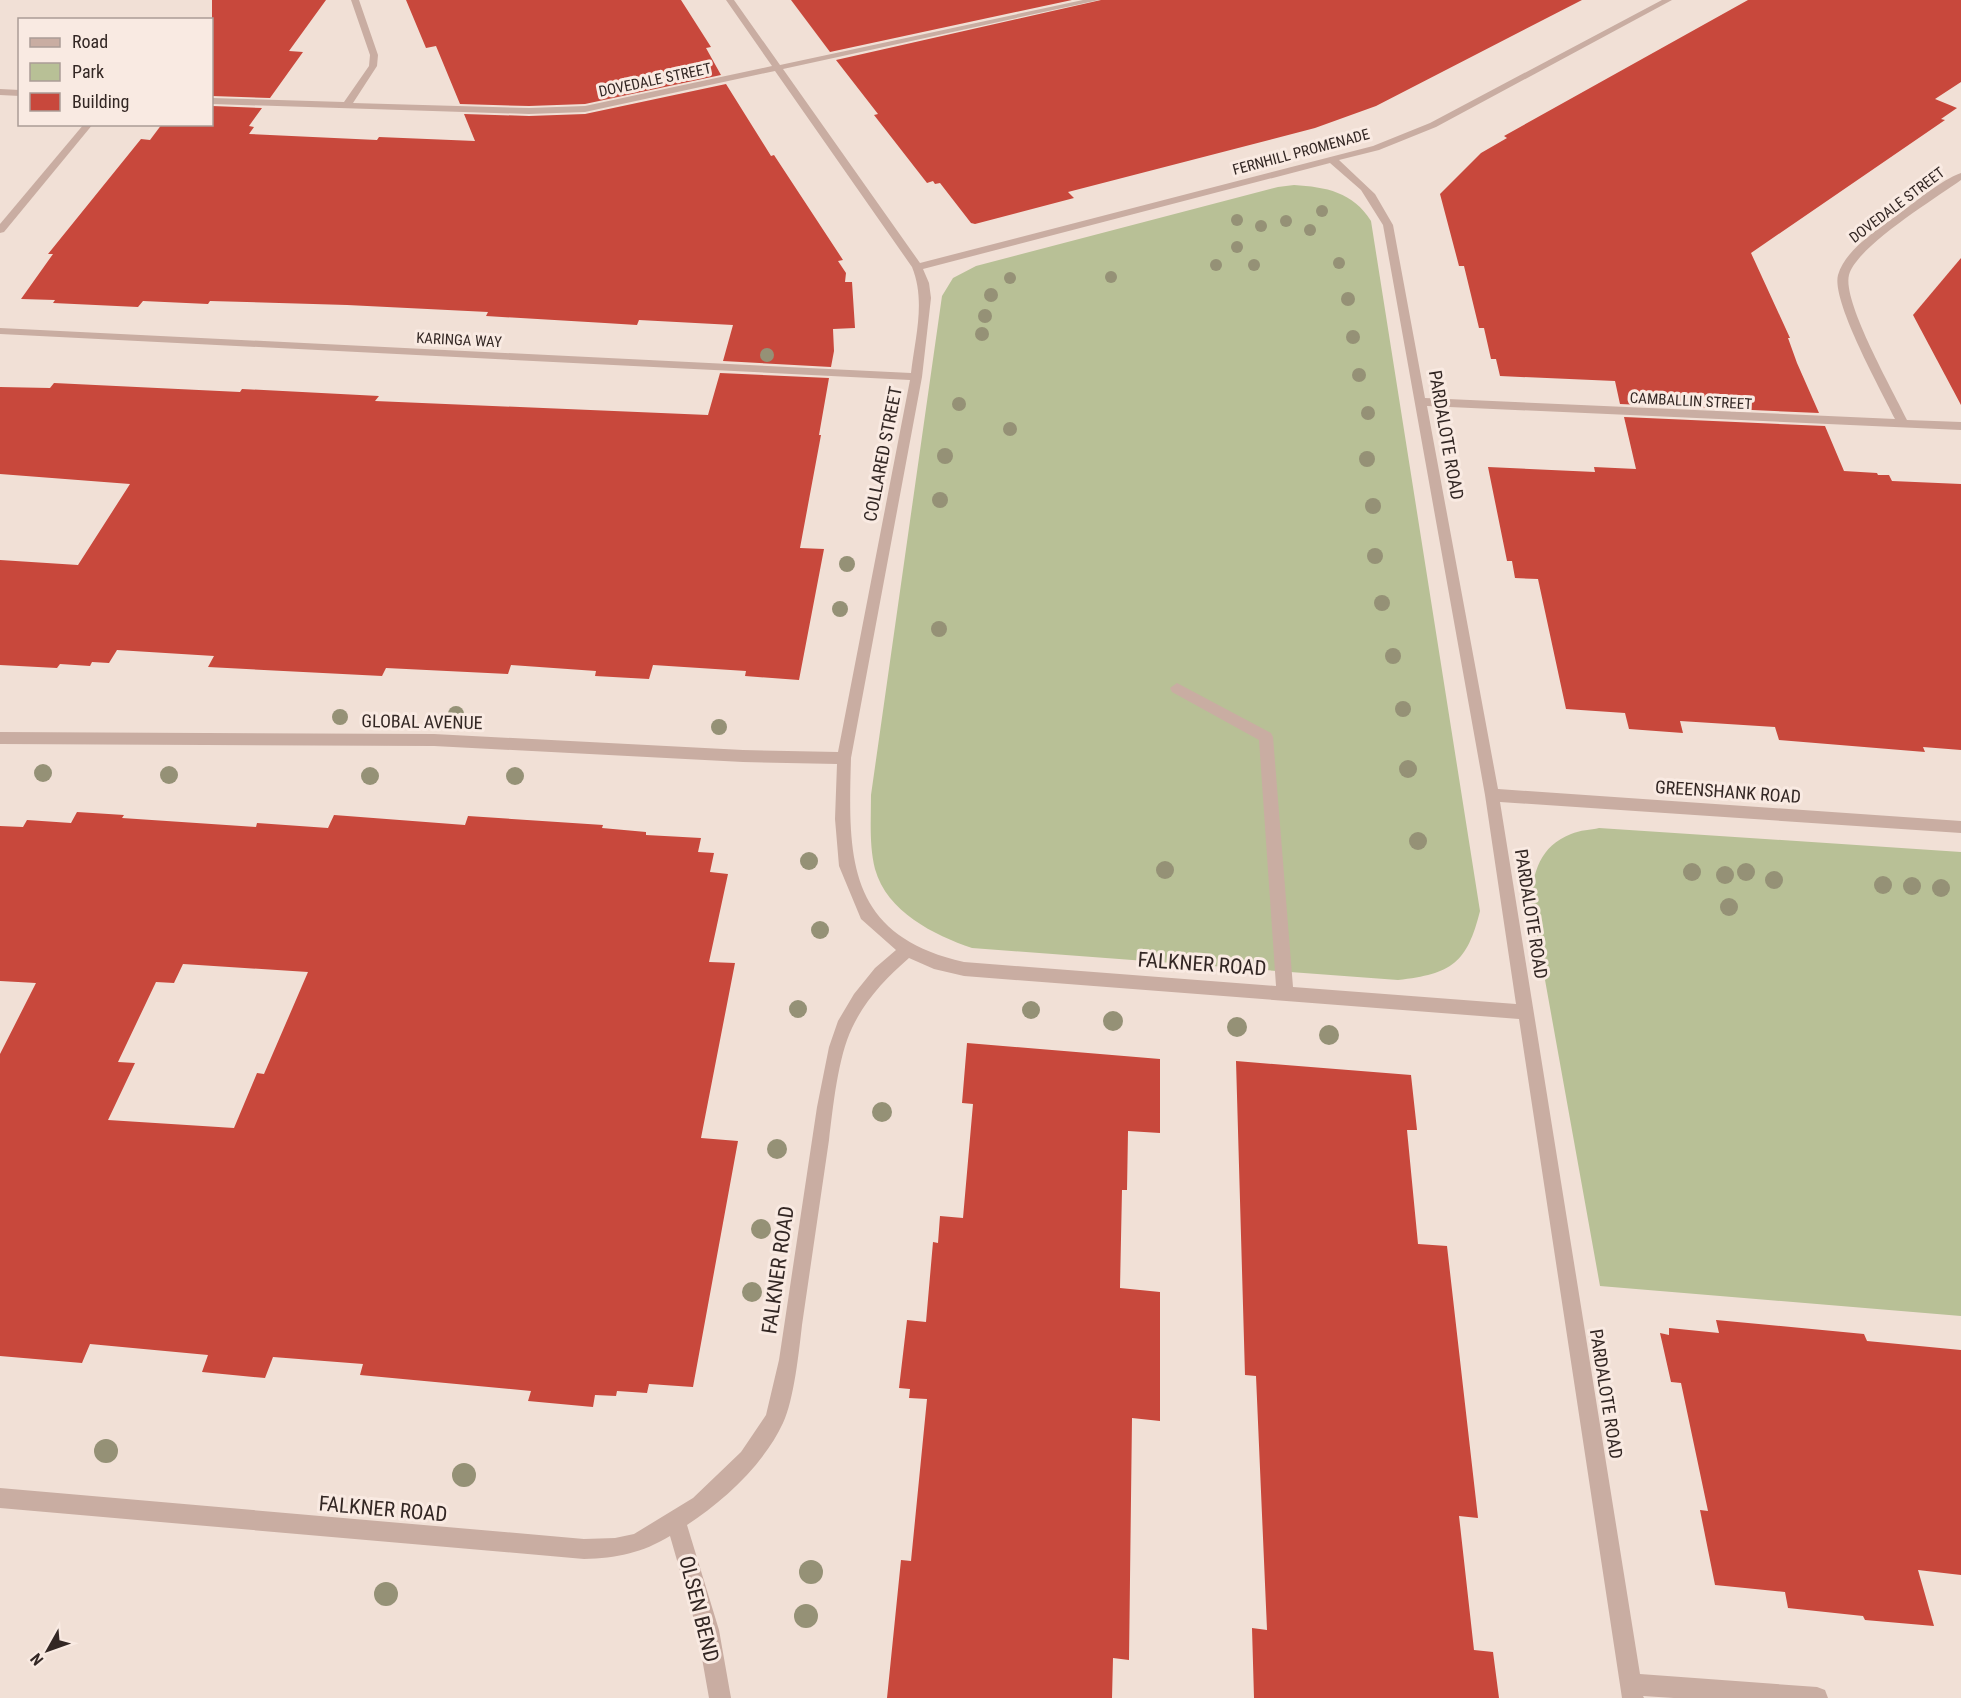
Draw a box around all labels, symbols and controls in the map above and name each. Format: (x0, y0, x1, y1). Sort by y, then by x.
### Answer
legend (18, 18, 213, 126)
text: Road (72, 31, 108, 52)
street label: DOVEDALE STREET (597, 59, 713, 101)
text: Park (72, 61, 104, 82)
text: Building (72, 91, 129, 112)
street label: FERNHILL PROMENADE (1231, 125, 1371, 179)
street label: DOVEDALE STREET (1846, 163, 1948, 247)
street label: KARINGA WAY (416, 329, 502, 351)
street label: PARDALOTE ROAD (1425, 369, 1468, 501)
street label: COLLARED STREET (859, 385, 906, 523)
street label: CAMBALLIN STREET (1629, 389, 1753, 413)
street label: GLOBAL AVENUE (361, 710, 483, 733)
street label: GREENSHANK ROAD (1654, 776, 1802, 807)
street label: PARDALOTE ROAD (1511, 848, 1552, 980)
street label: FALKNER ROAD (1137, 948, 1267, 980)
street label: FALKNER ROAD (757, 1204, 799, 1336)
street label: PARDALOTE ROAD (1586, 1328, 1627, 1460)
street label: FALKNER ROAD (318, 1491, 448, 1527)
street label: OLSEN BEND (674, 1553, 724, 1665)
north arrow (18, 1620, 78, 1680)
text: N (26, 1649, 47, 1669)

